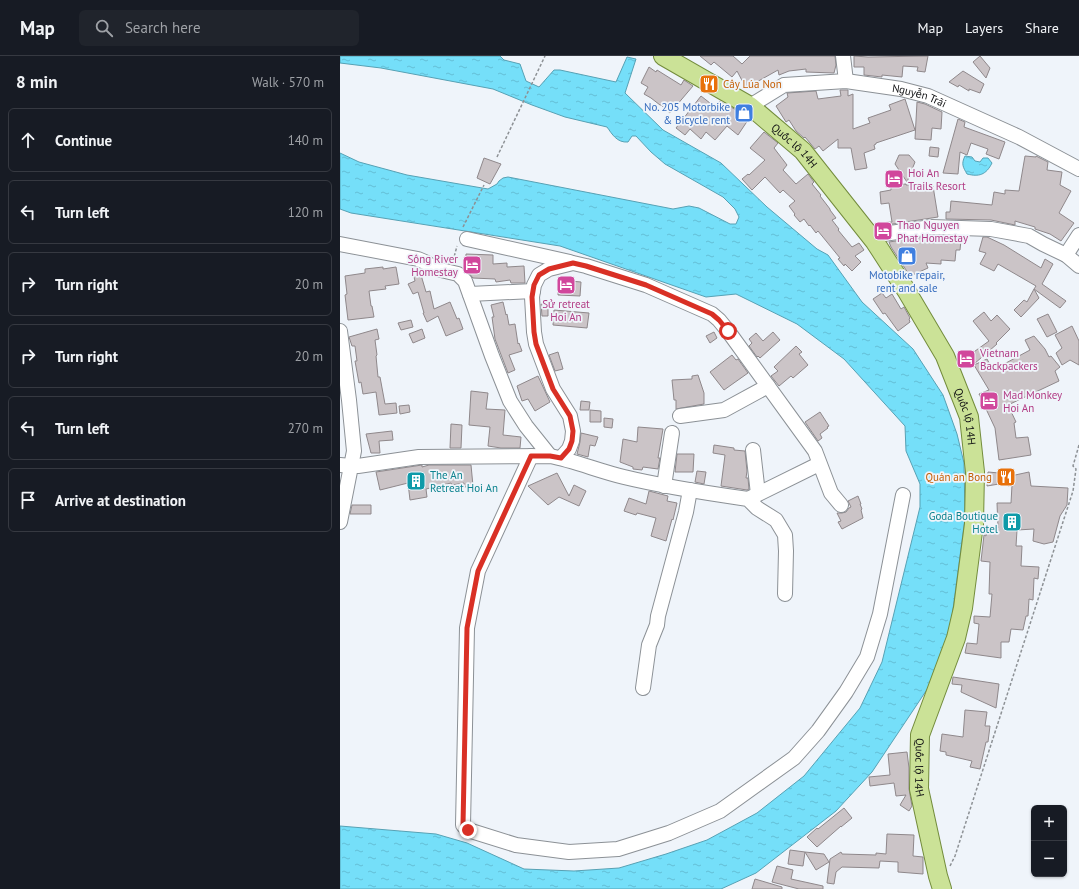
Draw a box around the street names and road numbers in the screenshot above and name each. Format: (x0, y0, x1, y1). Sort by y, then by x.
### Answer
street label: Nguyễn Trãi (891, 81, 949, 110)
street label: Quốc lộ 14H (769, 120, 821, 171)
street label: Quốc lộ 14H (951, 386, 979, 446)
street label: Quốc lộ 14H (912, 738, 927, 798)

